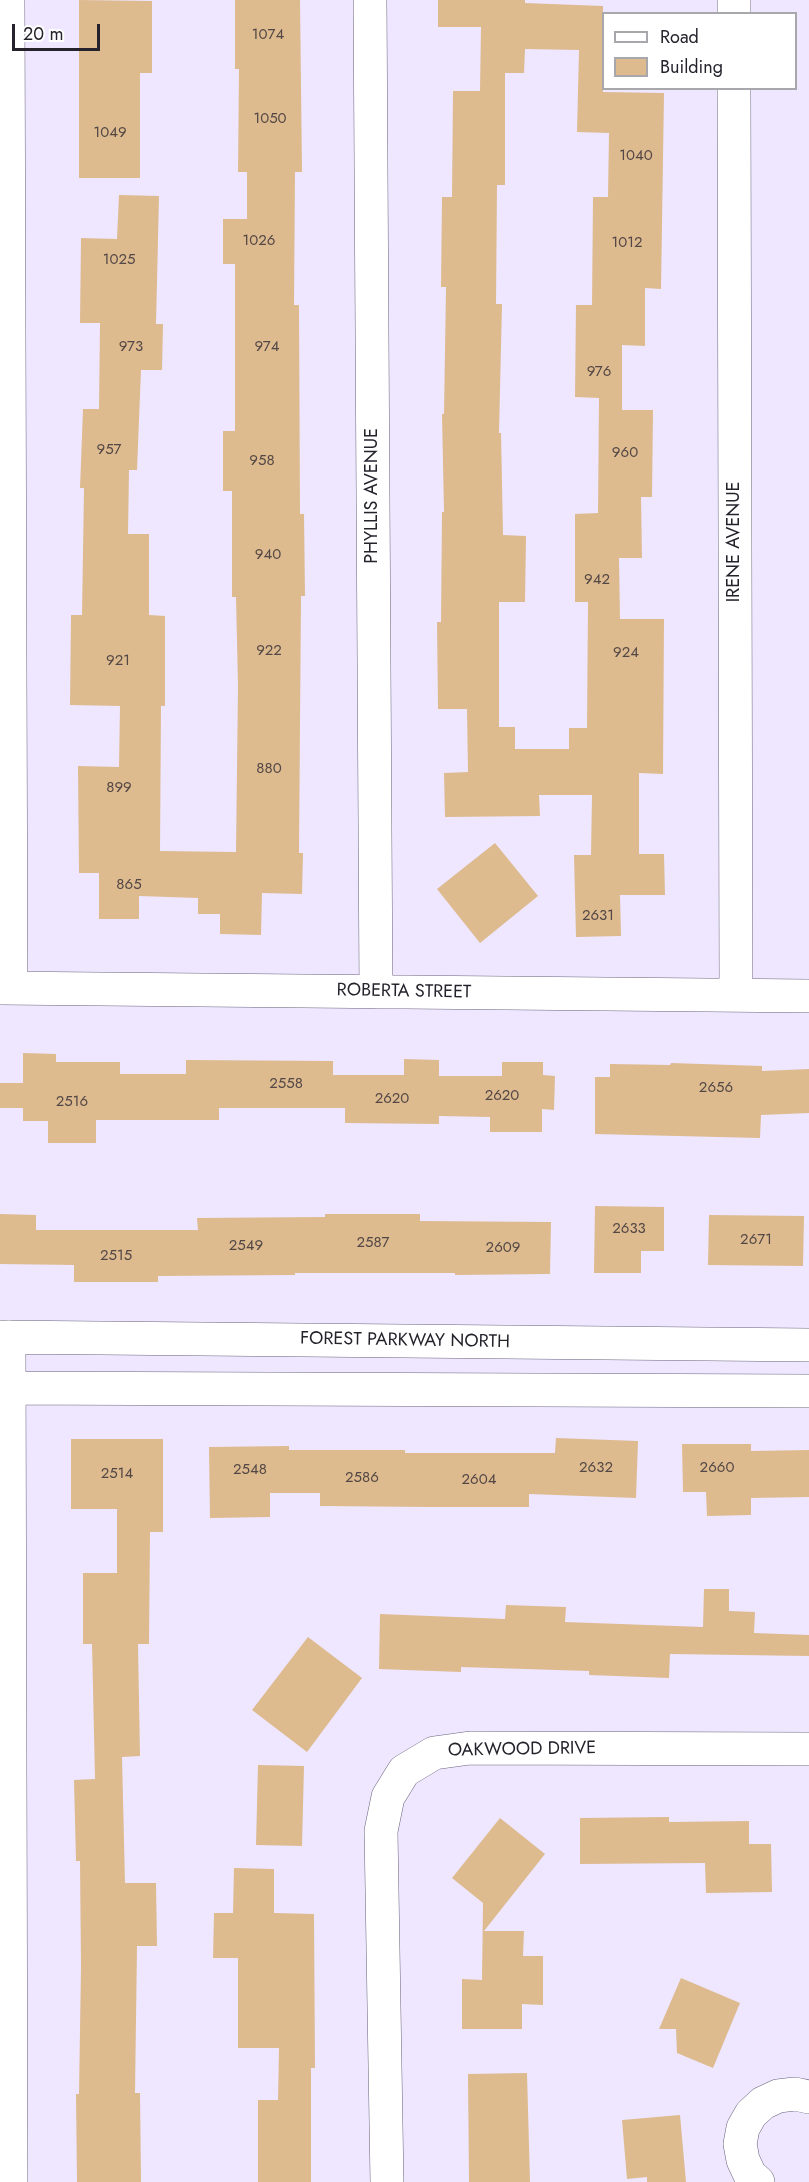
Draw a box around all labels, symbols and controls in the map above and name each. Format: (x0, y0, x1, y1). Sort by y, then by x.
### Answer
scale bar (15, 12, 104, 50)
legend (602, 12, 797, 90)
text: 20 m (23, 21, 63, 47)
text: Road (660, 24, 699, 50)
house number: 1074 (252, 26, 284, 44)
text: Building (660, 54, 723, 80)
house number: 1050 (253, 110, 287, 128)
house number: 1049 (93, 124, 127, 142)
house number: 1040 (619, 147, 653, 165)
house number: 1026 (243, 232, 275, 250)
house number: 1012 (611, 234, 643, 252)
house number: 1025 (103, 251, 135, 269)
house number: 973 (119, 338, 143, 356)
house number: 974 (255, 338, 279, 356)
house number: 976 (587, 363, 611, 381)
street label: PHYLLIS AVENUE (362, 428, 384, 564)
house number: 957 (97, 441, 121, 459)
house number: 960 (612, 444, 638, 462)
house number: 958 (249, 452, 275, 470)
street label: IRENE AVENUE (724, 482, 746, 602)
house number: 940 (255, 546, 281, 564)
house number: 942 (584, 571, 610, 589)
house number: 922 (256, 642, 282, 660)
house number: 924 (613, 644, 639, 662)
house number: 921 (106, 652, 130, 670)
house number: 880 (256, 760, 282, 778)
house number: 899 (106, 779, 132, 797)
house number: 865 (116, 876, 142, 894)
house number: 2631 (582, 907, 614, 925)
street label: ROBERTA STREET (336, 980, 472, 1004)
house number: 2558 (269, 1075, 303, 1093)
house number: 2656 (699, 1079, 733, 1097)
house number: 2620 (485, 1087, 519, 1105)
house number: 2620 (375, 1090, 409, 1108)
house number: 2516 (56, 1093, 88, 1111)
house number: 2633 (612, 1220, 646, 1238)
house number: 2671 (740, 1231, 772, 1249)
house number: 2587 (357, 1234, 389, 1252)
house number: 2549 (229, 1237, 263, 1255)
house number: 2609 (486, 1239, 520, 1257)
house number: 2515 (100, 1247, 132, 1265)
street label: FOREST PARKWAY NORTH (300, 1328, 510, 1354)
house number: 2632 (579, 1459, 613, 1477)
house number: 2660 (700, 1459, 734, 1477)
house number: 2548 (233, 1461, 267, 1479)
house number: 2514 (101, 1465, 133, 1483)
house number: 2586 (345, 1469, 379, 1487)
house number: 2604 (462, 1471, 496, 1489)
street label: OAKWOOD DRIVE (448, 1738, 596, 1762)

